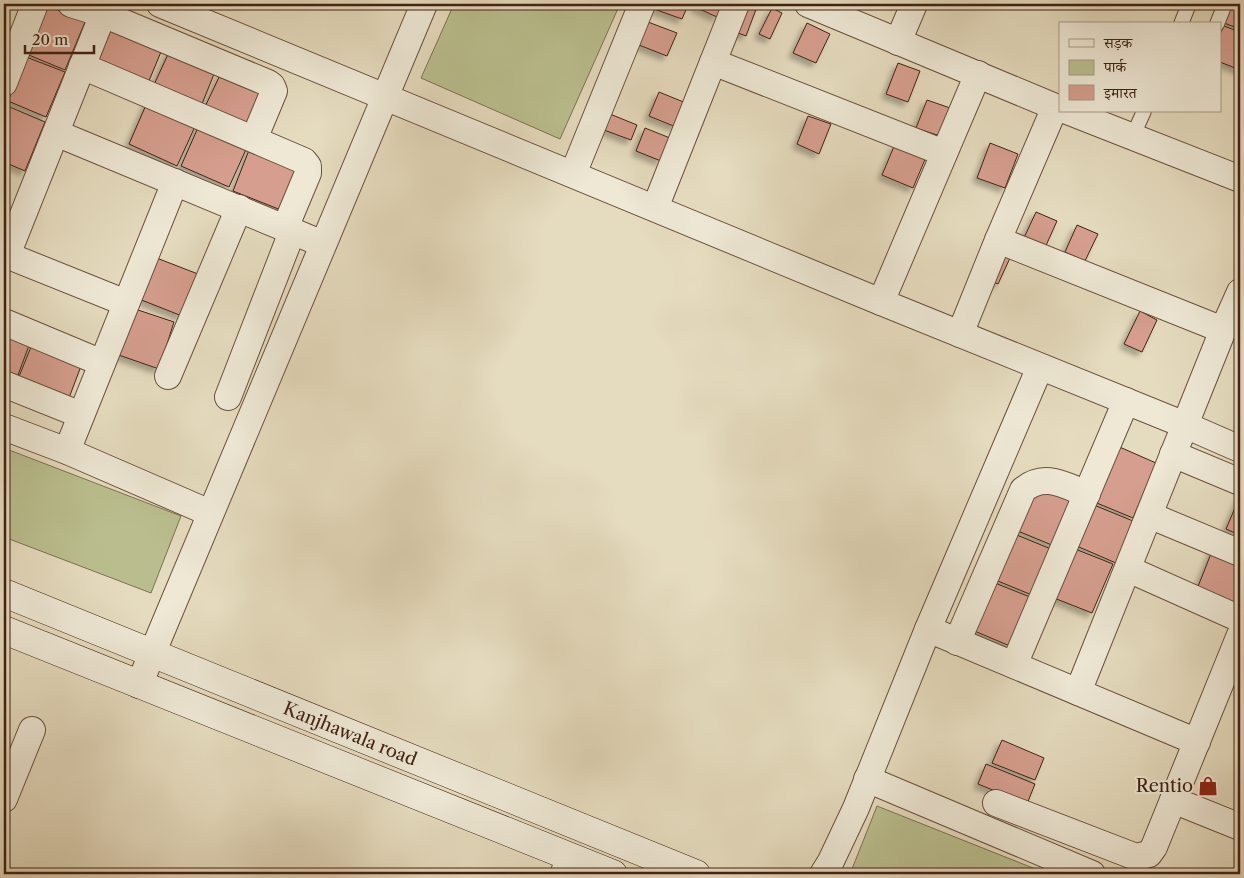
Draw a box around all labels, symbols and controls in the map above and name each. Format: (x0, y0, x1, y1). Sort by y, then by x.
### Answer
scale bar (25, 22, 94, 54)
legend (1059, 22, 1222, 112)
text: 20 m (32, 30, 68, 49)
text: सड़क (1103, 33, 1133, 52)
text: पार्क (1103, 57, 1127, 76)
text: इमारत (1103, 83, 1138, 102)
street label: Kanjhawala road (280, 697, 420, 771)
place label: Rentio (1136, 775, 1193, 797)
shop icon: Rentio (1197, 775, 1219, 797)

